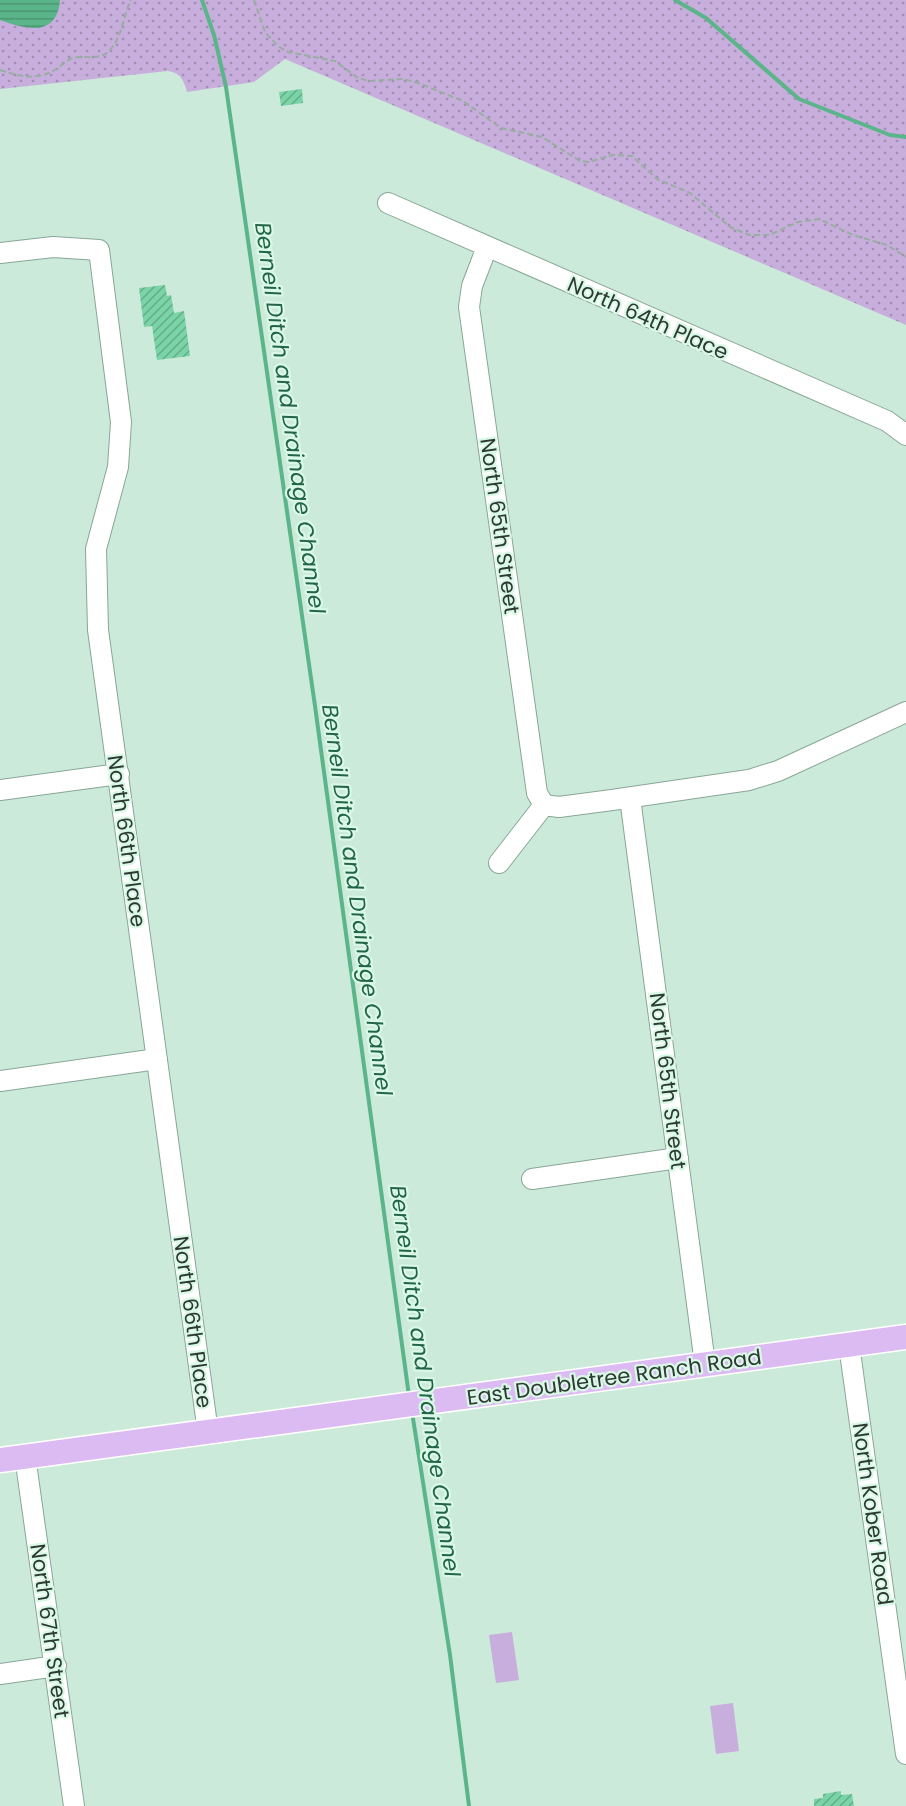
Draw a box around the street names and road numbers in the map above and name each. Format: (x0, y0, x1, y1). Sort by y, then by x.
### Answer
street label: North 64th Place (563, 270, 733, 366)
street label: North 65th Street (473, 436, 527, 616)
street label: North 66th Place (101, 753, 153, 929)
street label: North 65th Street (643, 991, 693, 1171)
street label: North 66th Place (167, 1234, 219, 1410)
street label: East Doubletree Ranch Road (465, 1342, 763, 1412)
street label: North Kober Road (846, 1421, 900, 1607)
street label: North 67th Street (23, 1542, 77, 1720)

